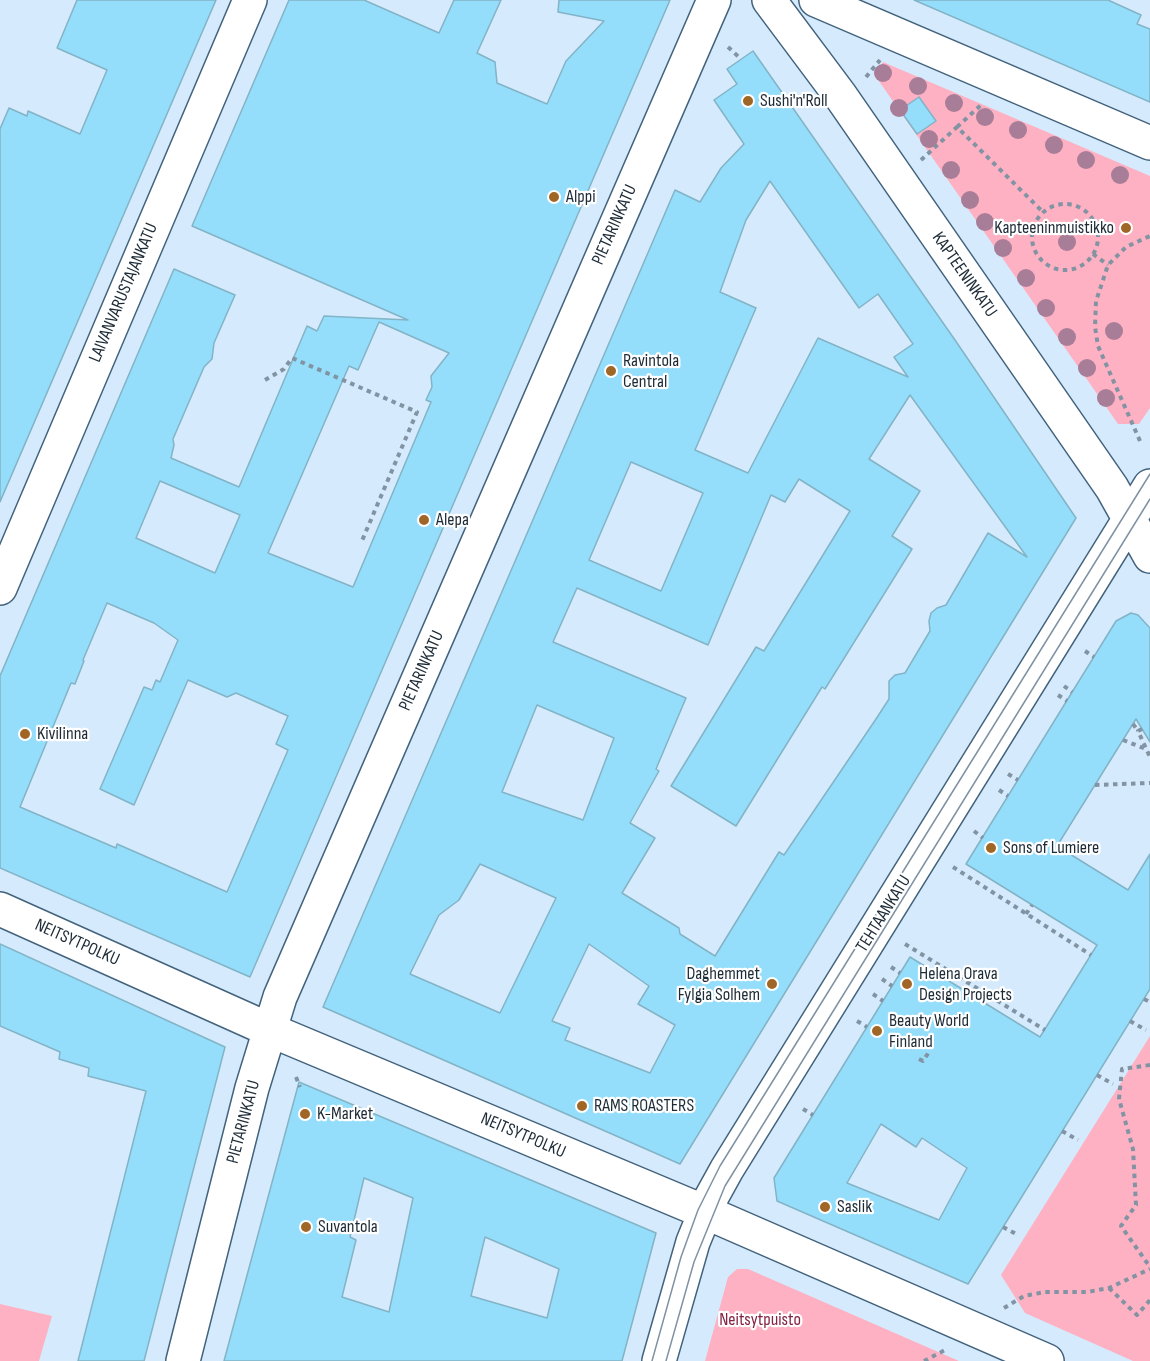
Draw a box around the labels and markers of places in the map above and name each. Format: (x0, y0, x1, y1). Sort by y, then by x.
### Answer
place label: Sushi'n'Roll (760, 90, 828, 112)
marker: Sushi'n'Roll (741, 94, 755, 108)
place label: Alppi (566, 186, 596, 208)
marker: Alppi (547, 190, 561, 204)
place label: Kapteeninmuistikko (994, 217, 1114, 239)
marker: Kapteeninmuistikko (1119, 221, 1133, 235)
place label: Ravintola Central (623, 350, 679, 392)
marker: Ravintola Central (604, 364, 618, 378)
place label: Alepa (436, 509, 469, 531)
marker: Alepa (417, 513, 431, 527)
place label: Kivilinna (37, 723, 88, 745)
marker: Kivilinna (18, 727, 32, 741)
place label: Sons of Lumiere (1003, 837, 1099, 859)
marker: Sons of Lumiere (984, 841, 998, 855)
place label: Daghemmet Fylgia Solhem (678, 963, 760, 1006)
place label: Helena Orava Design Projects (919, 963, 1012, 1006)
marker: Daghemmet Fylgia Solhem (765, 977, 779, 991)
marker: Helena Orava Design Projects (900, 977, 914, 991)
place label: Beauty World Finland (889, 1010, 969, 1052)
marker: Beauty World Finland (870, 1024, 884, 1038)
place label: RAMS ROASTERS (594, 1095, 694, 1117)
marker: RAMS ROASTERS (575, 1099, 589, 1113)
place label: K-Market (317, 1103, 373, 1125)
marker: K-Market (298, 1107, 312, 1121)
place label: Saslik (837, 1196, 872, 1218)
marker: Saslik (818, 1200, 832, 1214)
place label: Suvantola (318, 1216, 378, 1238)
marker: Suvantola (299, 1220, 313, 1234)

